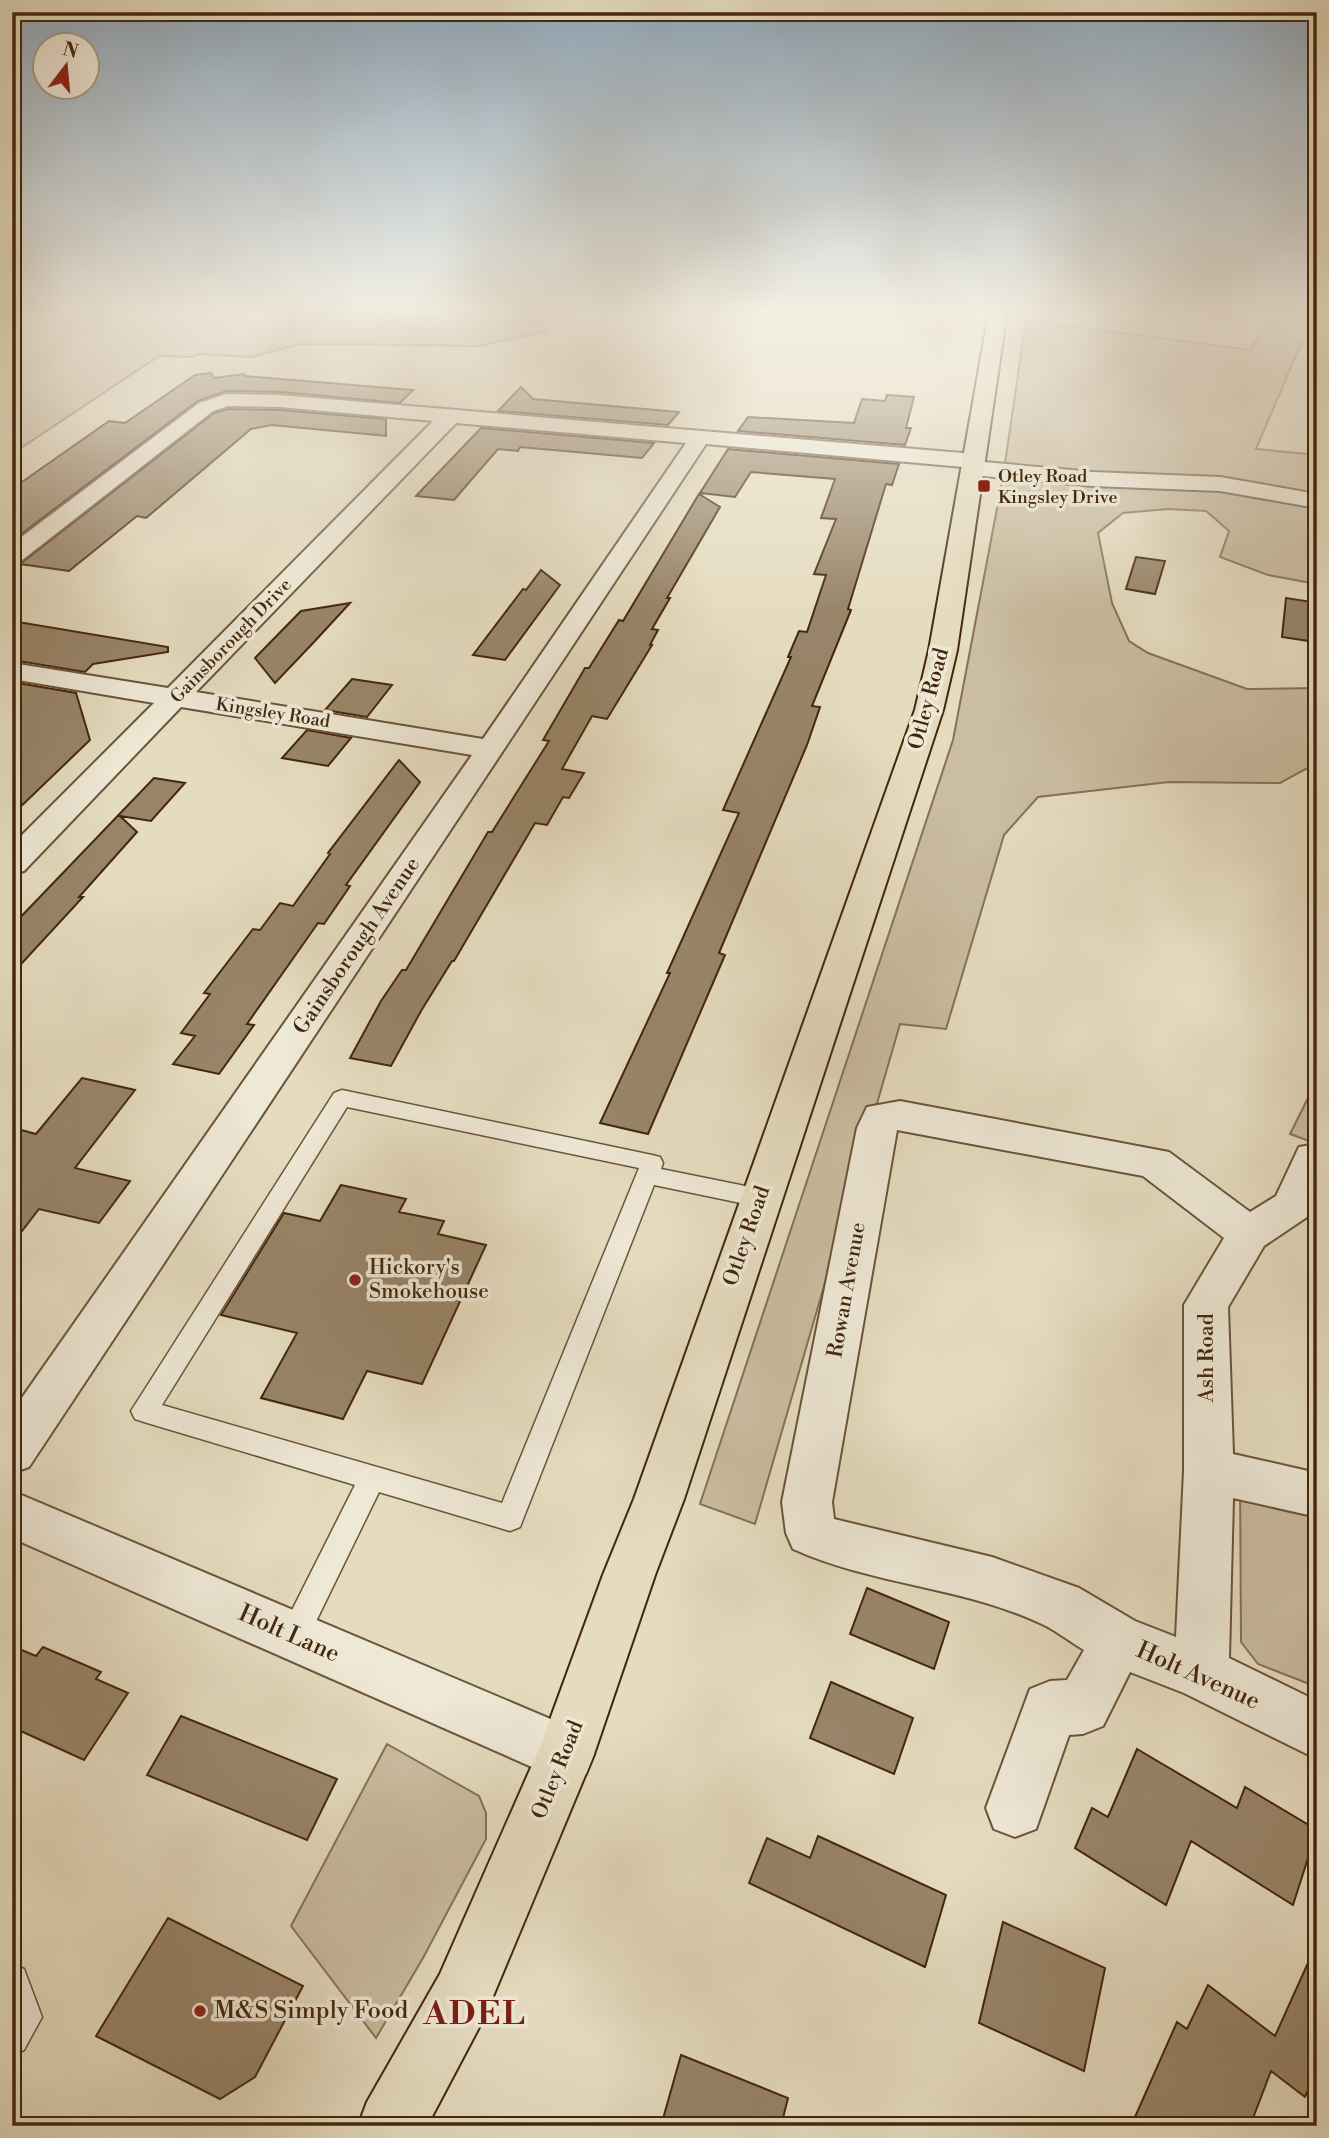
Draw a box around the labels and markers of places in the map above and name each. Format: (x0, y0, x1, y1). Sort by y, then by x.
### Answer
place label: Otley Road Kingsley Drive (998, 465, 1118, 509)
marker: Otley Road Kingsley Drive (976, 478, 992, 494)
place label: Hickory's Smokehouse (369, 1255, 489, 1305)
marker: Hickory's Smokehouse (347, 1272, 363, 1288)
place label: M&S Simply Food (214, 1996, 408, 2026)
marker: M&S Simply Food (192, 2003, 208, 2019)

